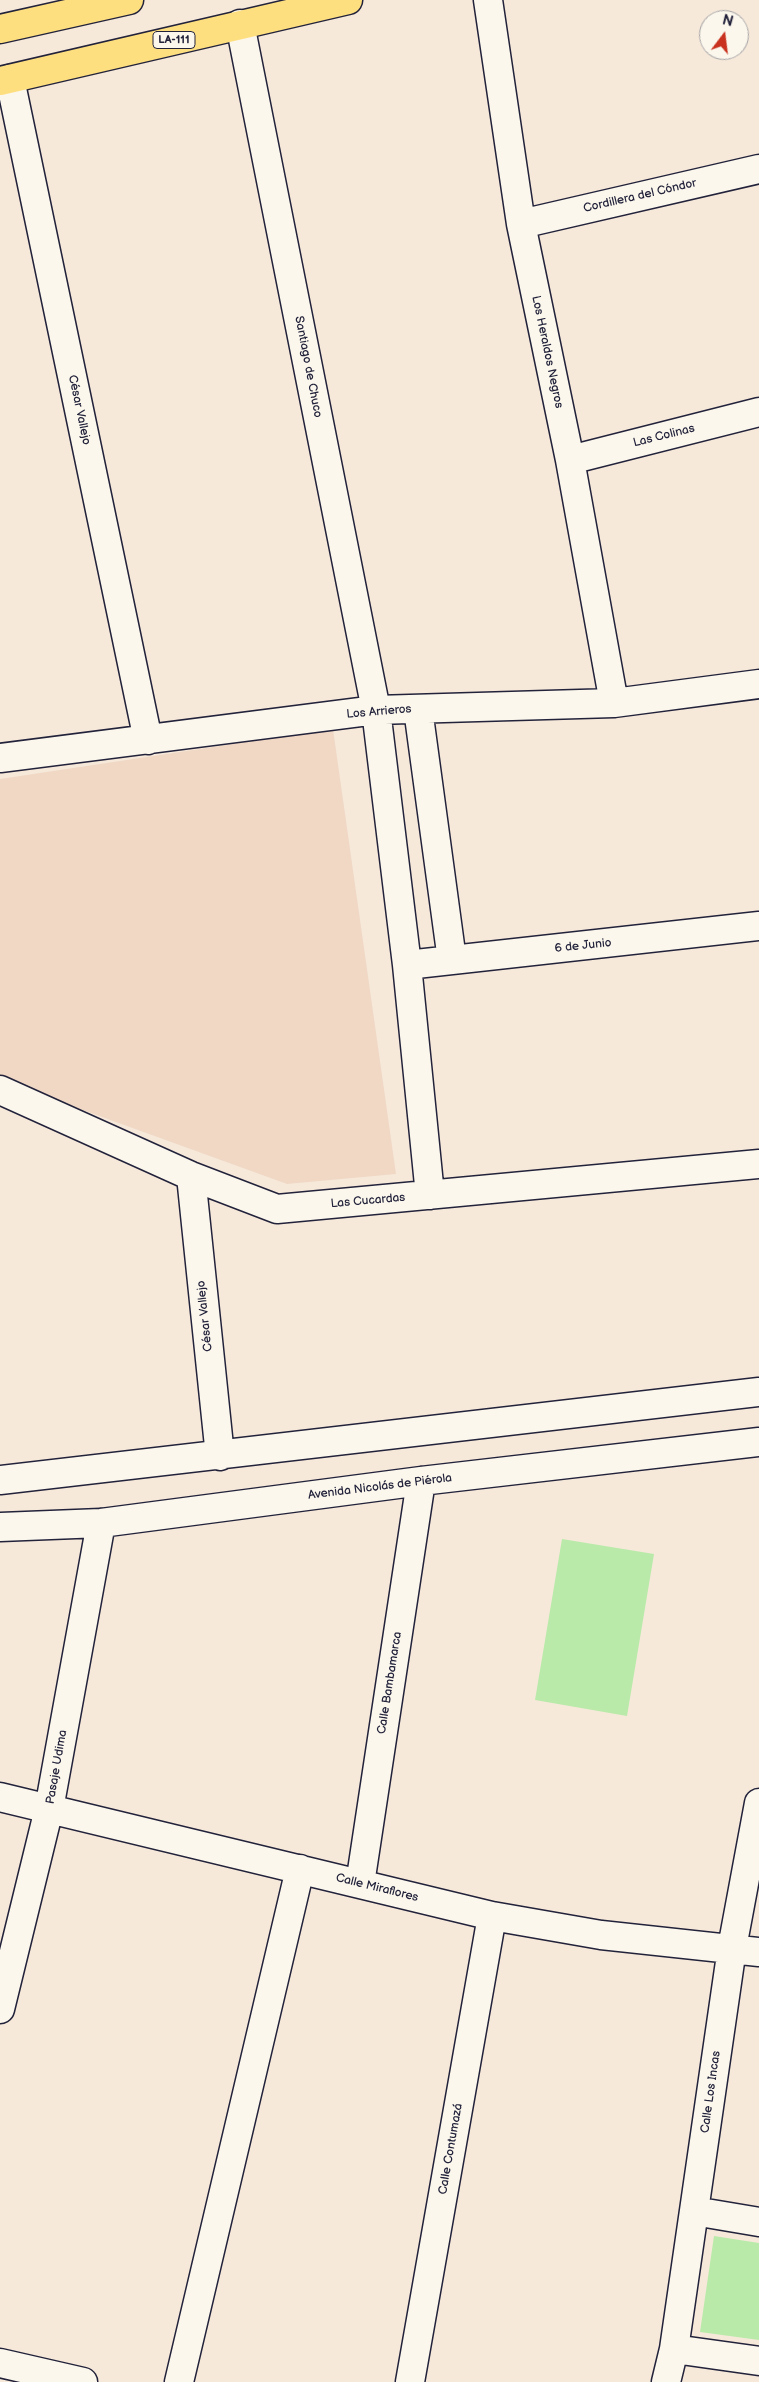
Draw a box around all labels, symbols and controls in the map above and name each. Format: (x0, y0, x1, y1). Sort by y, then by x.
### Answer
north arrow (699, 10, 749, 60)
text: N (720, 11, 735, 31)
road number: LA-111 (153, 32, 195, 48)
street label: Cordillera del Cóndor (582, 176, 698, 216)
street label: Los Heraldos Negros (528, 294, 566, 410)
street label: Santiago de Chuco (291, 315, 325, 419)
street label: César Vallejo (65, 374, 93, 446)
street label: Las Colinas (632, 421, 696, 451)
street label: Los Arrieros (346, 702, 412, 722)
street label: 6 de Junio (554, 936, 612, 956)
street label: Las Cucardas (330, 1191, 406, 1211)
street label: César Vallejo (194, 1280, 216, 1352)
street label: Avenida Nicolás de Piérola (307, 1471, 453, 1503)
street label: Calle Bambamarca (375, 1631, 405, 1735)
street label: Pasaje Udima (43, 1729, 71, 1805)
street label: Calle Miraflores (334, 1871, 420, 1905)
street label: Calle Los Incas (698, 2050, 724, 2134)
street label: Calle Contumazá (436, 2102, 466, 2196)

